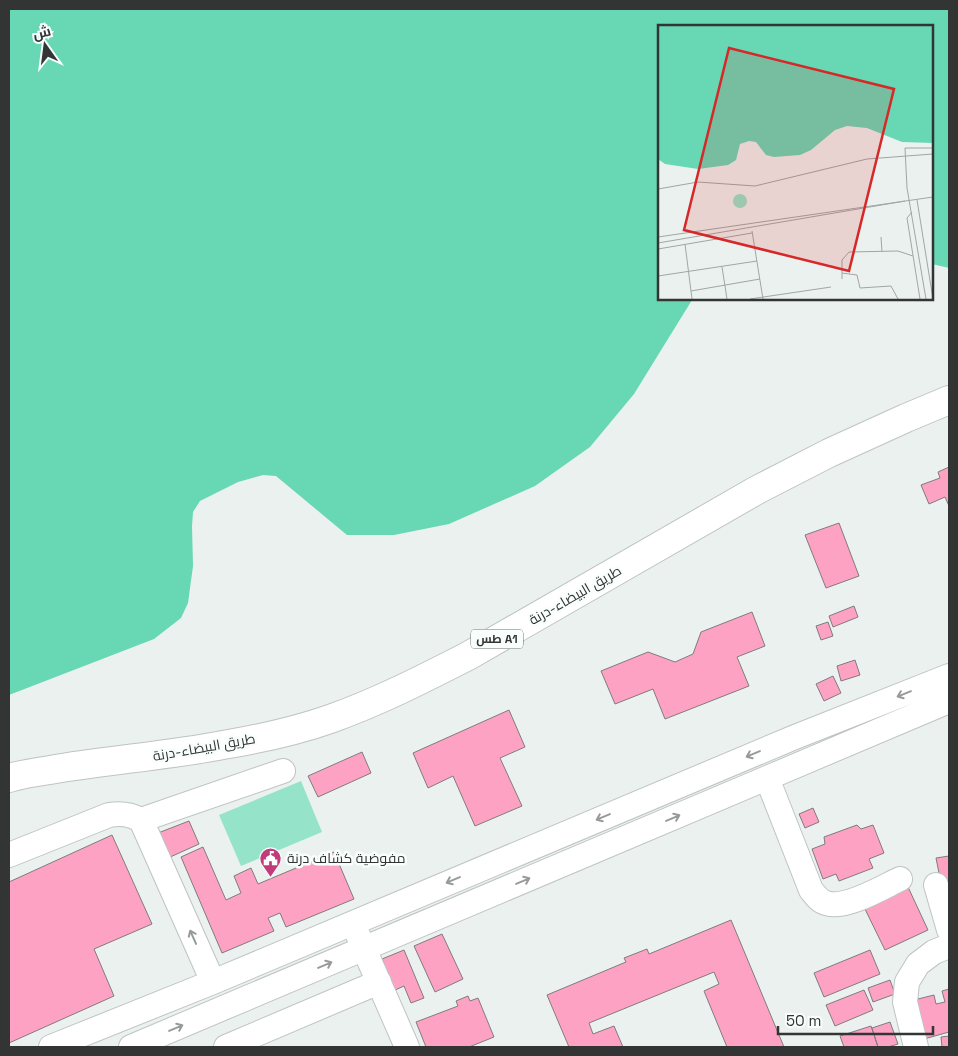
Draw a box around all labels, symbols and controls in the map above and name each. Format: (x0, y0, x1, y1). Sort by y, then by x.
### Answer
north arrow (20, 20, 70, 70)
text: ش (31, 21, 53, 43)
inset map (658, 25, 933, 300)
street label: طريق البيضاء-درنة (526, 561, 624, 629)
road number: طس A1 (471, 630, 523, 648)
one-way arrow (897, 689, 912, 699)
street label: طريق البيضاء-درنة (151, 729, 257, 765)
one-way arrow (746, 750, 761, 760)
one-way arrow (665, 812, 680, 822)
one-way arrow (596, 813, 611, 823)
public building icon: مفوضية كشاف درنة (259, 846, 283, 877)
place label: مفوضية كشاف درنة (287, 849, 406, 867)
one-way arrow (515, 875, 530, 885)
one-way arrow (446, 876, 462, 885)
one-way arrow (188, 930, 197, 945)
one-way arrow (317, 959, 332, 969)
scale bar (778, 1004, 933, 1036)
text: 50 m (786, 1011, 821, 1030)
one-way arrow (168, 1023, 183, 1033)

